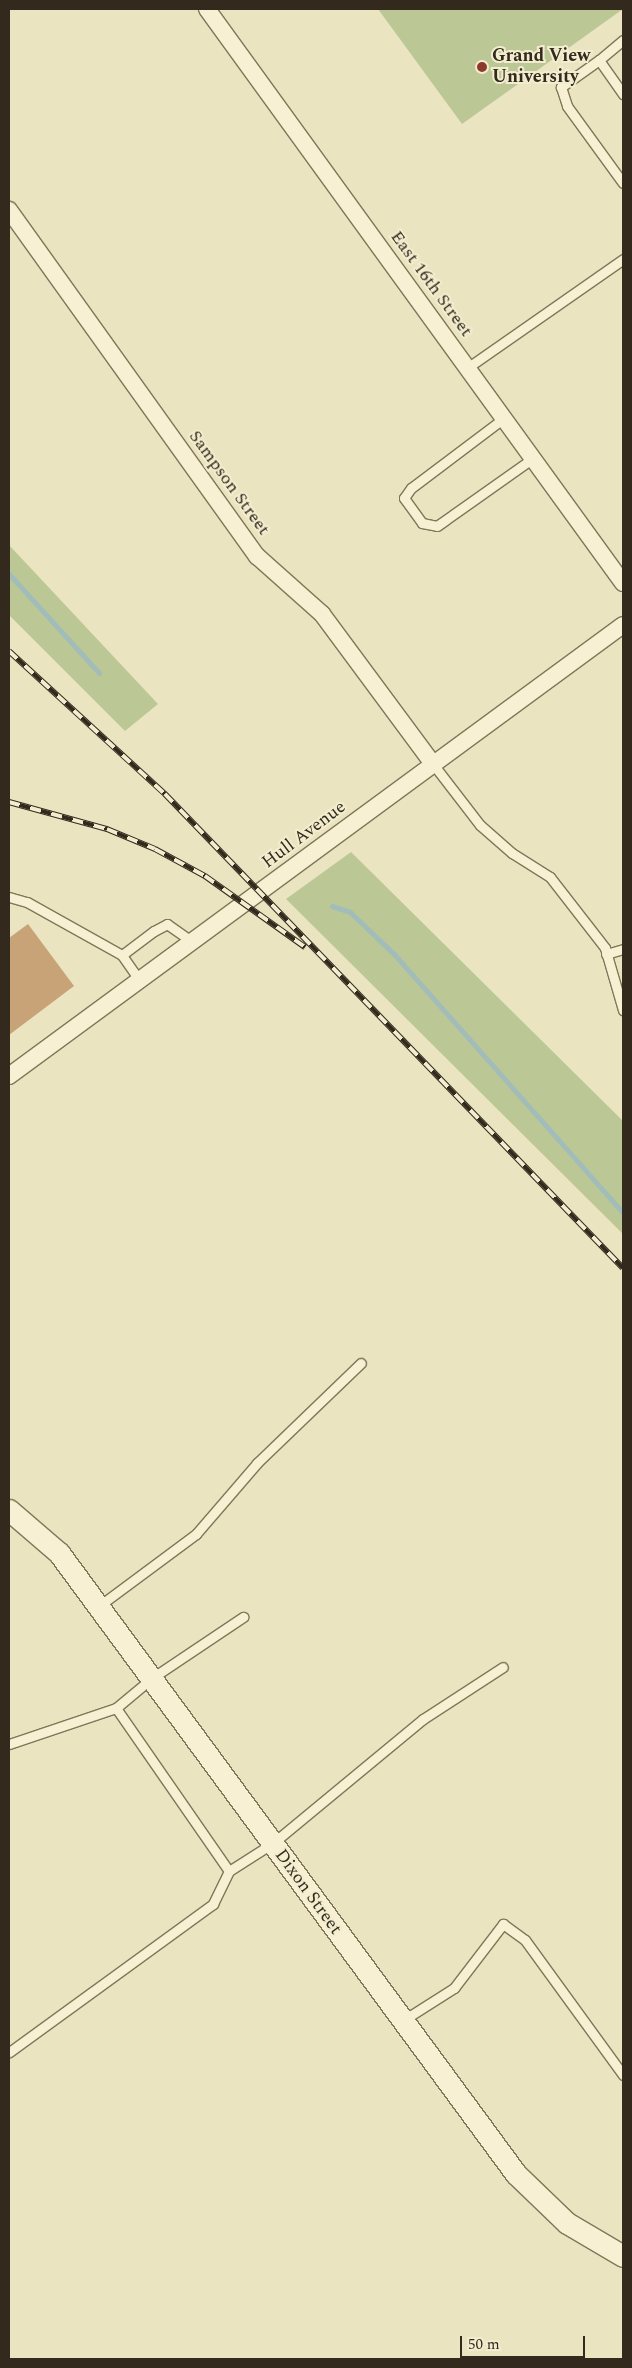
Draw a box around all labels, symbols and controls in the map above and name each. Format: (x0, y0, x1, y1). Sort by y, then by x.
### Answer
place label: Grand View University (492, 46, 590, 88)
marker: Grand View University (476, 61, 488, 73)
street label: East 16th Street (385, 227, 477, 341)
street label: Sampson Street (184, 426, 274, 540)
street label: Hull Avenue (258, 797, 350, 873)
street label: Dixon Street (270, 1845, 346, 1939)
scale bar (462, 2326, 587, 2358)
text: 50 m (468, 2333, 500, 2356)

